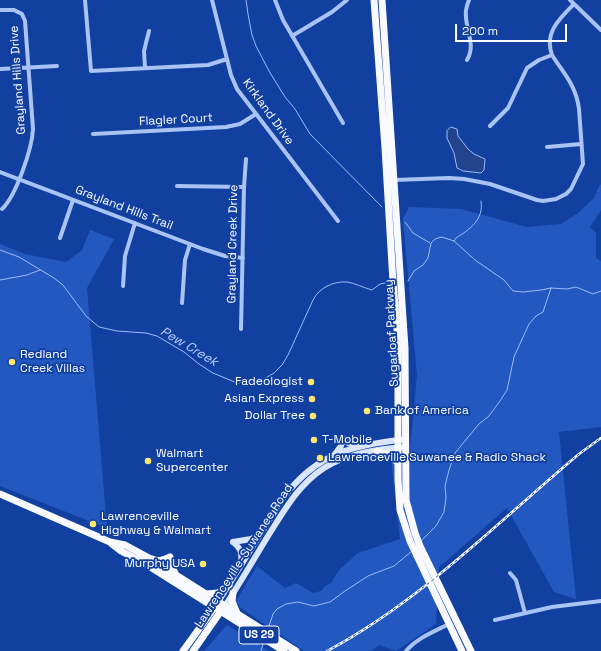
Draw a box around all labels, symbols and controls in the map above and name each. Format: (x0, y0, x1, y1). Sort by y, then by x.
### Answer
scale bar (457, 16, 569, 42)
text: 200 m (462, 23, 498, 39)
street label: Grayland Hills Drive (7, 25, 29, 135)
street label: Kirkland Drive (239, 76, 297, 148)
street label: Flagler Court (139, 111, 213, 129)
street label: Grayland Hills Trail (73, 183, 175, 233)
street label: Grayland Creek Drive (225, 184, 241, 304)
street label: Sugarloaf Parkway (382, 279, 402, 387)
water label: Pew Creek (157, 324, 221, 370)
place label: Redland Creek Villas (20, 348, 85, 376)
marker: Redland Creek Villas (7, 357, 17, 367)
place label: Fadeologist (235, 375, 303, 389)
marker: Fadeologist (306, 377, 316, 387)
place label: Asian Express (224, 392, 304, 406)
marker: Asian Express (307, 394, 317, 404)
place label: Bank of America (375, 404, 469, 418)
marker: Bank of America (362, 406, 372, 416)
place label: Dollar Tree (245, 409, 305, 423)
marker: Dollar Tree (308, 411, 318, 421)
place label: T-Mobile (322, 433, 372, 447)
marker: T-Mobile (309, 435, 319, 445)
place label: Walmart Supercenter (156, 447, 228, 475)
place label: Lawrenceville Suwanee & Radio Shack (328, 451, 546, 465)
marker: Lawrenceville Suwanee & Radio Shack (315, 453, 325, 463)
marker: Walmart Supercenter (143, 456, 153, 466)
street label: Lawrenceville-Suwanee Road (192, 481, 296, 631)
place label: Lawrenceville Highway & Walmart (101, 510, 211, 538)
marker: Lawrenceville Highway & Walmart (88, 519, 98, 529)
place label: Murphy USA (124, 557, 195, 571)
marker: Murphy USA (198, 559, 208, 569)
road number: US 29 (239, 626, 279, 644)

